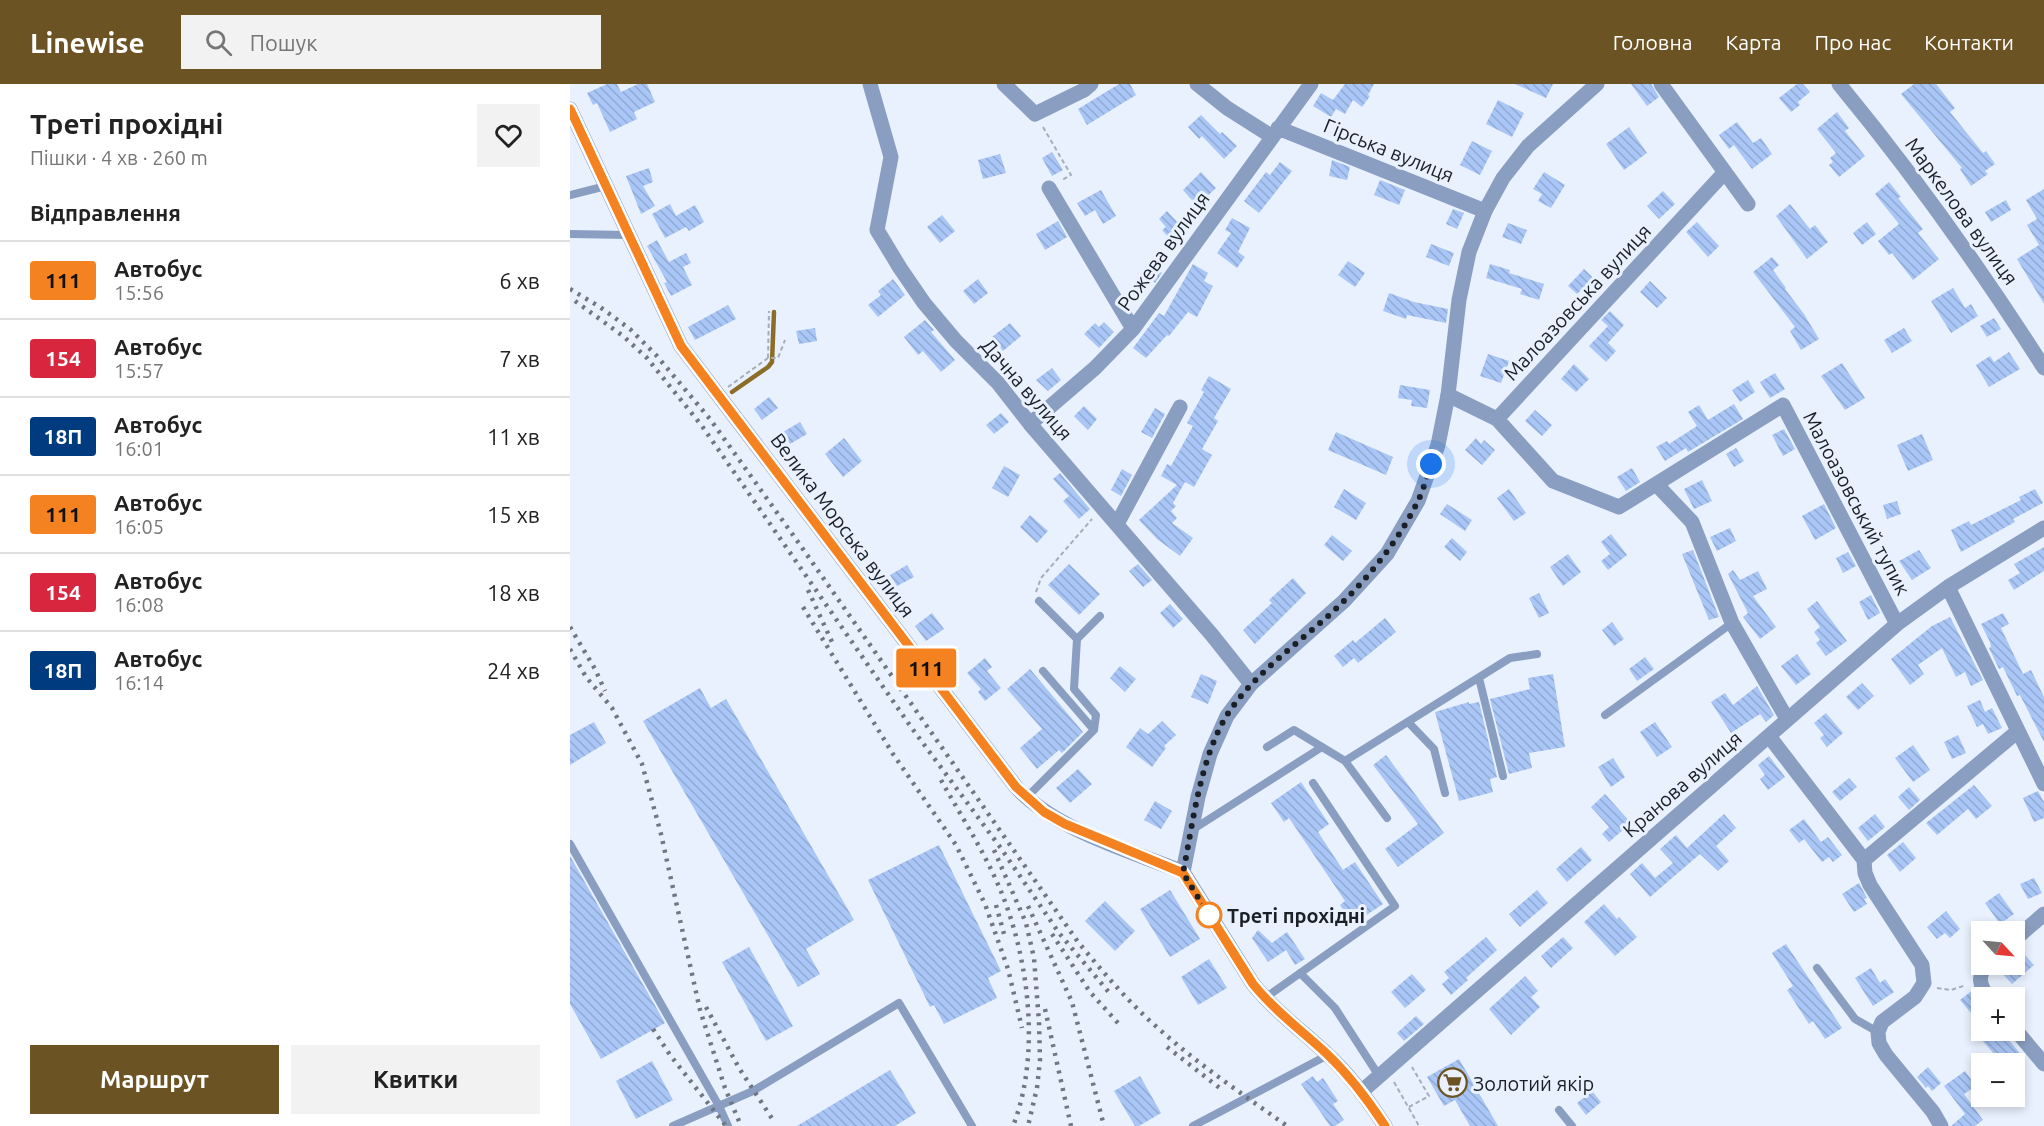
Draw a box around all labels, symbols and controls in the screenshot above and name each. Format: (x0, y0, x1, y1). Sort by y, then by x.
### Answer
search box (181, 15, 601, 69)
icon: search (202, 26, 235, 59)
text: Linewise (30, 27, 145, 58)
text: Пошук (250, 30, 318, 55)
text: Головна (1613, 30, 1693, 54)
text: Карта (1726, 30, 1781, 54)
text: Про нас (1814, 30, 1891, 54)
text: Контакти (1924, 30, 2014, 54)
button: heart (477, 104, 540, 167)
text: Треті прохідні (30, 108, 223, 139)
street label: Гірська вулиця (1321, 113, 1457, 187)
street label: Маркелова вулиця (1901, 133, 2023, 289)
text: Пішки · 4 хв · 260 m (30, 146, 208, 169)
street label: Рожева вулиця (1112, 187, 1214, 315)
text: Відправлення (30, 200, 181, 225)
street label: Малоазовська вулиця (1499, 219, 1655, 385)
text: Автобус (114, 256, 202, 281)
text: 111 (45, 268, 81, 292)
text: 6 хв (499, 268, 540, 293)
text: 15:56 (114, 281, 164, 304)
street label: Дачна вулиця (976, 333, 1078, 445)
text: Автобус (114, 334, 202, 359)
text: 154 (45, 346, 81, 370)
text: 7 хв (499, 346, 540, 371)
text: 15:57 (114, 359, 164, 382)
street label: Малоазовський тупик (1799, 407, 1915, 599)
text: Автобус (114, 412, 202, 437)
text: 18П (44, 424, 82, 448)
text: 11 хв (487, 424, 540, 449)
street label: Велика Морська вулиця (766, 429, 920, 621)
text: 16:01 (114, 437, 164, 460)
your location (1416, 449, 1446, 479)
text: Автобус (114, 490, 202, 515)
text: 111 (45, 502, 81, 526)
text: 15 хв (487, 502, 540, 527)
text: 16:05 (114, 515, 164, 538)
text: Автобус (114, 568, 202, 593)
text: 154 (45, 580, 81, 604)
text: 18 хв (487, 580, 540, 605)
text: 16:08 (114, 593, 164, 616)
text: Автобус (114, 646, 202, 671)
line badge: 111 (892, 648, 961, 688)
text: 111 (908, 656, 944, 680)
text: 18П (44, 658, 82, 682)
text: 24 хв (487, 658, 540, 683)
text: 16:14 (114, 671, 164, 694)
street label: Кранова вулиця (1618, 726, 1746, 842)
marker: Треті прохідні (1196, 902, 1222, 928)
place label: Треті прохідні (1227, 904, 1365, 927)
north arrow (1971, 921, 2025, 975)
map controls (1971, 921, 2025, 1107)
button: + (1971, 987, 2025, 1041)
button: Маршрут (30, 1045, 279, 1114)
button: Квитки (291, 1045, 540, 1114)
button: − (1971, 1053, 2025, 1107)
supermarket icon: Золотий якір (1436, 1067, 1468, 1099)
place label: Золотий якір (1473, 1072, 1594, 1095)

